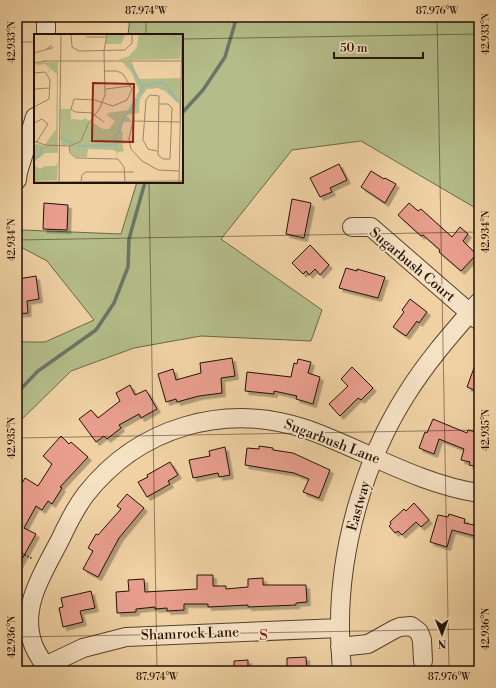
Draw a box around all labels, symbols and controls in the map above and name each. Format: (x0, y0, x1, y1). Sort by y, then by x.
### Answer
text: 87.974°W (125, 5, 168, 17)
text: 87.976°W (416, 5, 459, 17)
text: 42.933°N (480, 12, 492, 55)
text: 42.933°N (6, 20, 18, 63)
inset map (34, 34, 183, 183)
scale bar (334, 34, 423, 60)
text: 50 m (340, 41, 368, 56)
text: 42.934°N (480, 210, 492, 253)
text: 42.934°N (6, 218, 18, 261)
street label: Sugarbush Court (365, 224, 459, 306)
text: 42.935°N (480, 408, 492, 451)
street label: Sugarbush Lane (281, 415, 383, 469)
text: 42.935°N (6, 416, 18, 459)
street label: Eastway (343, 479, 375, 533)
text: 42.936°N (480, 607, 492, 650)
north arrow (422, 614, 462, 654)
text: 42.936°N (6, 615, 18, 658)
street label: Shamrock Lane (140, 623, 240, 645)
district label: S (259, 626, 269, 645)
text: N (437, 636, 447, 650)
text: 87.974°W (136, 671, 179, 683)
text: 87.976°W (428, 671, 471, 683)

